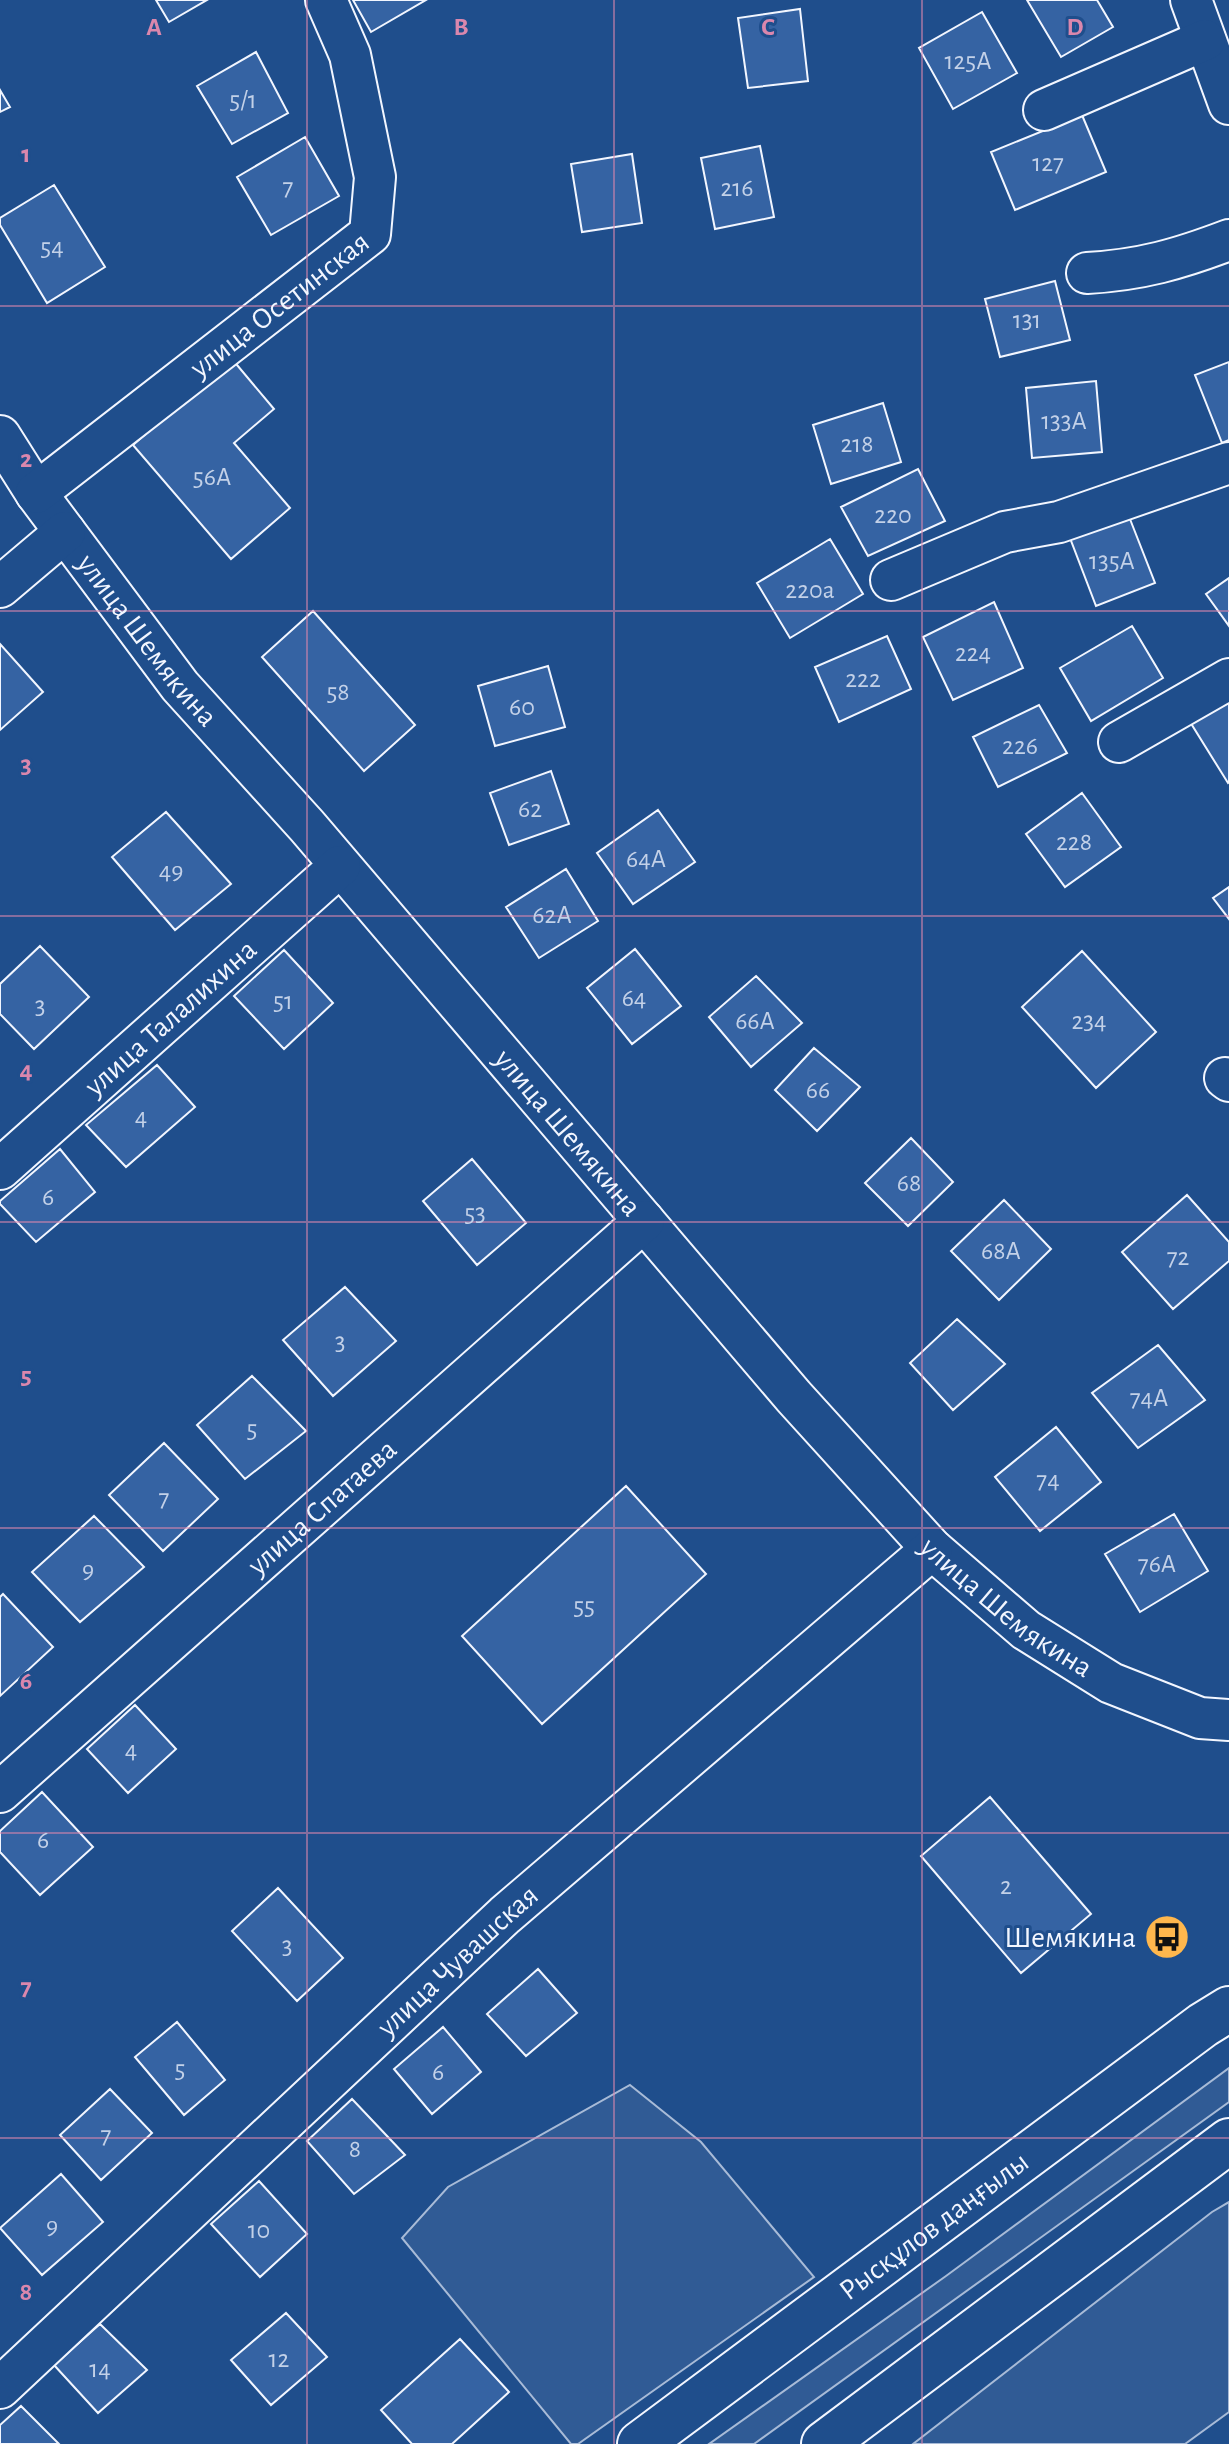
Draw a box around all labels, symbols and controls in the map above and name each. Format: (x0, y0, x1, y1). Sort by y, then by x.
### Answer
text: A (146, 14, 162, 40)
text: B (453, 14, 469, 40)
text: C (761, 14, 775, 40)
text: D (1066, 14, 1084, 40)
house number: 125А (945, 48, 991, 74)
house number: 5/1 (229, 87, 257, 113)
text: 1 (21, 141, 31, 167)
house number: 127 (1032, 150, 1064, 176)
house number: 7 (283, 174, 294, 200)
house number: 216 (721, 175, 754, 201)
street label: улица Осетинская (184, 227, 375, 384)
house number: 54 (40, 234, 64, 260)
house number: 131 (1013, 307, 1041, 333)
house number: 133А (1041, 408, 1087, 434)
house number: 218 (840, 431, 874, 457)
text: 2 (20, 446, 32, 472)
house number: 56А (193, 464, 231, 490)
house number: 220 (874, 502, 912, 528)
street label: улица Шемякина (71, 548, 223, 732)
house number: 135А (1089, 548, 1135, 574)
house number: 220а (785, 577, 835, 603)
house number: 224 (955, 640, 991, 666)
house number: 222 (845, 666, 881, 692)
house number: 58 (326, 679, 350, 705)
house number: 60 (509, 694, 535, 720)
house number: 226 (1002, 733, 1038, 759)
text: 3 (20, 752, 32, 778)
house number: 62 (518, 796, 542, 822)
house number: 228 (1056, 829, 1092, 855)
house number: 64А (626, 846, 666, 872)
house number: 49 (159, 858, 183, 884)
house number: 62А (532, 902, 572, 928)
street label: улица Талалихина (79, 934, 262, 1103)
house number: 64 (622, 985, 646, 1011)
house number: 51 (273, 988, 293, 1014)
house number: 3 (35, 993, 45, 1019)
house number: 66А (735, 1008, 775, 1034)
house number: 234 (1071, 1008, 1107, 1034)
street label: улица Шемякина (488, 1043, 647, 1222)
text: 4 (19, 1057, 33, 1083)
house number: 66 (806, 1077, 830, 1103)
house number: 4 (135, 1104, 147, 1130)
house number: 68 (897, 1170, 921, 1196)
house number: 6 (42, 1184, 54, 1210)
house number: 53 (464, 1200, 486, 1226)
house number: 68А (981, 1238, 1021, 1264)
house number: 72 (1167, 1244, 1189, 1270)
house number: 3 (335, 1329, 345, 1355)
text: 5 (20, 1363, 32, 1389)
house number: 74А (1130, 1385, 1168, 1411)
house number: 5 (247, 1416, 257, 1442)
street label: улица Спатаева (242, 1434, 403, 1582)
house number: 74 (1036, 1467, 1060, 1493)
house number: 7 (159, 1485, 170, 1511)
street label: улица Шемякина (913, 1532, 1097, 1683)
house number: 76А (1138, 1551, 1176, 1577)
house number: 9 (82, 1557, 94, 1583)
house number: 55 (573, 1593, 595, 1619)
text: 6 (20, 1668, 32, 1694)
house number: 4 (125, 1737, 137, 1763)
house number: 6 (37, 1827, 49, 1853)
house number: 2 (1000, 1873, 1012, 1899)
street label: улица Чувашская (371, 1880, 544, 2043)
bus stop icon: Шемякина (1143, 1913, 1191, 1961)
place label: Шемякина (1004, 1923, 1136, 1953)
house number: 3 (282, 1933, 292, 1959)
text: 7 (20, 1974, 32, 2000)
house number: 5 (175, 2056, 185, 2082)
house number: 6 (432, 2059, 444, 2085)
house number: 7 (101, 2122, 112, 2148)
house number: 8 (349, 2136, 361, 2162)
street label: Рысқұлов даңғылы (834, 2146, 1034, 2306)
house number: 9 (46, 2213, 58, 2239)
house number: 10 (248, 2217, 270, 2243)
text: 8 (20, 2279, 32, 2305)
house number: 12 (269, 2346, 290, 2372)
house number: 14 (89, 2356, 111, 2382)

